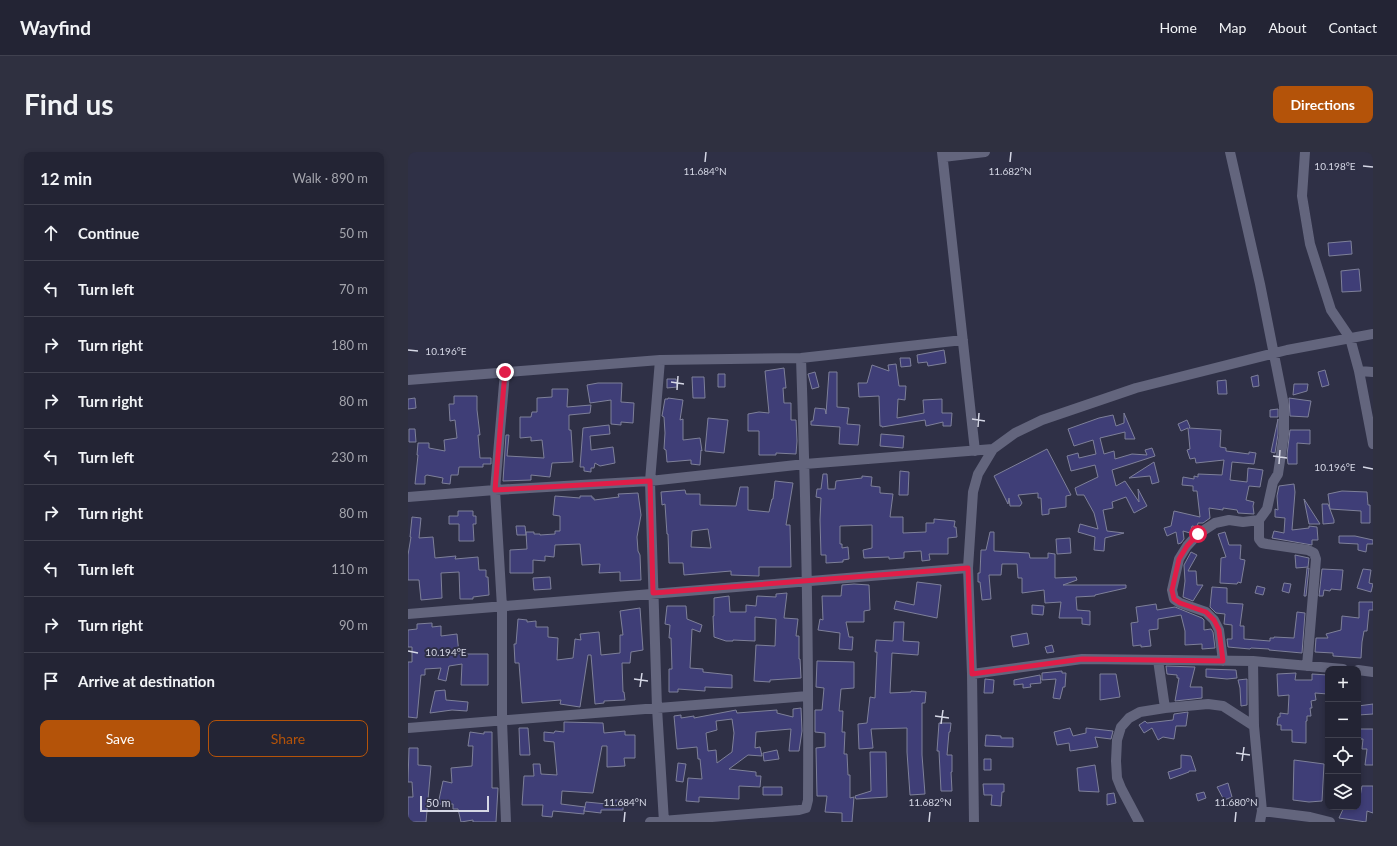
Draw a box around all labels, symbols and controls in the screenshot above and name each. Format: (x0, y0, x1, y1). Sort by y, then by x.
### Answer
text: Wayfind (20, 16, 91, 39)
text: Home (1159, 19, 1197, 36)
text: Map (1219, 19, 1246, 36)
text: About (1268, 19, 1306, 36)
text: Contact (1328, 19, 1377, 36)
button: Directions (1273, 86, 1373, 123)
text: Find us (24, 87, 114, 121)
text: 10.198°E (1314, 160, 1356, 172)
text: 11.684°N (683, 165, 727, 177)
text: 11.682°N (988, 165, 1032, 177)
text: 12 min (40, 168, 92, 189)
text: Walk · 890 m (292, 170, 368, 186)
icon: ahead (40, 222, 62, 244)
text: Continue (78, 224, 139, 242)
text: 50 m (339, 225, 368, 241)
icon: left (40, 278, 62, 300)
text: Turn left (78, 280, 134, 298)
text: 70 m (339, 281, 368, 297)
icon: right (40, 334, 62, 356)
text: Turn right (78, 336, 143, 354)
text: 180 m (331, 337, 368, 353)
text: 10.196°E (425, 345, 467, 357)
route end (496, 363, 514, 381)
icon: right (40, 390, 62, 412)
text: Turn right (78, 392, 143, 410)
text: 80 m (339, 393, 368, 409)
icon: left (40, 446, 62, 468)
text: Turn left (78, 448, 134, 466)
text: 230 m (331, 449, 368, 465)
text: 10.196°E (1314, 461, 1356, 473)
icon: right (40, 502, 62, 524)
text: Turn right (78, 504, 143, 522)
text: 80 m (339, 505, 368, 521)
route start (1189, 525, 1207, 543)
icon: left (40, 558, 62, 580)
text: Turn left (78, 560, 134, 578)
text: 110 m (331, 561, 368, 577)
icon: right (40, 614, 62, 636)
text: Turn right (78, 616, 143, 634)
text: 90 m (339, 617, 368, 633)
text: 10.194°E (425, 646, 467, 658)
map controls (1325, 666, 1361, 810)
button: + (1325, 666, 1361, 702)
icon: arrive (40, 670, 62, 692)
text: Arrive at destination (78, 672, 215, 690)
button: − (1325, 702, 1361, 738)
button: Save (40, 720, 200, 757)
button: Share (208, 720, 368, 757)
button: locate (1325, 738, 1361, 774)
button: layers (1325, 774, 1361, 810)
scale bar (420, 794, 489, 813)
text: 50 m (426, 796, 451, 809)
text: 11.684°N (603, 796, 647, 808)
text: 11.682°N (908, 796, 952, 808)
text: 11.680°N (1214, 796, 1258, 808)

